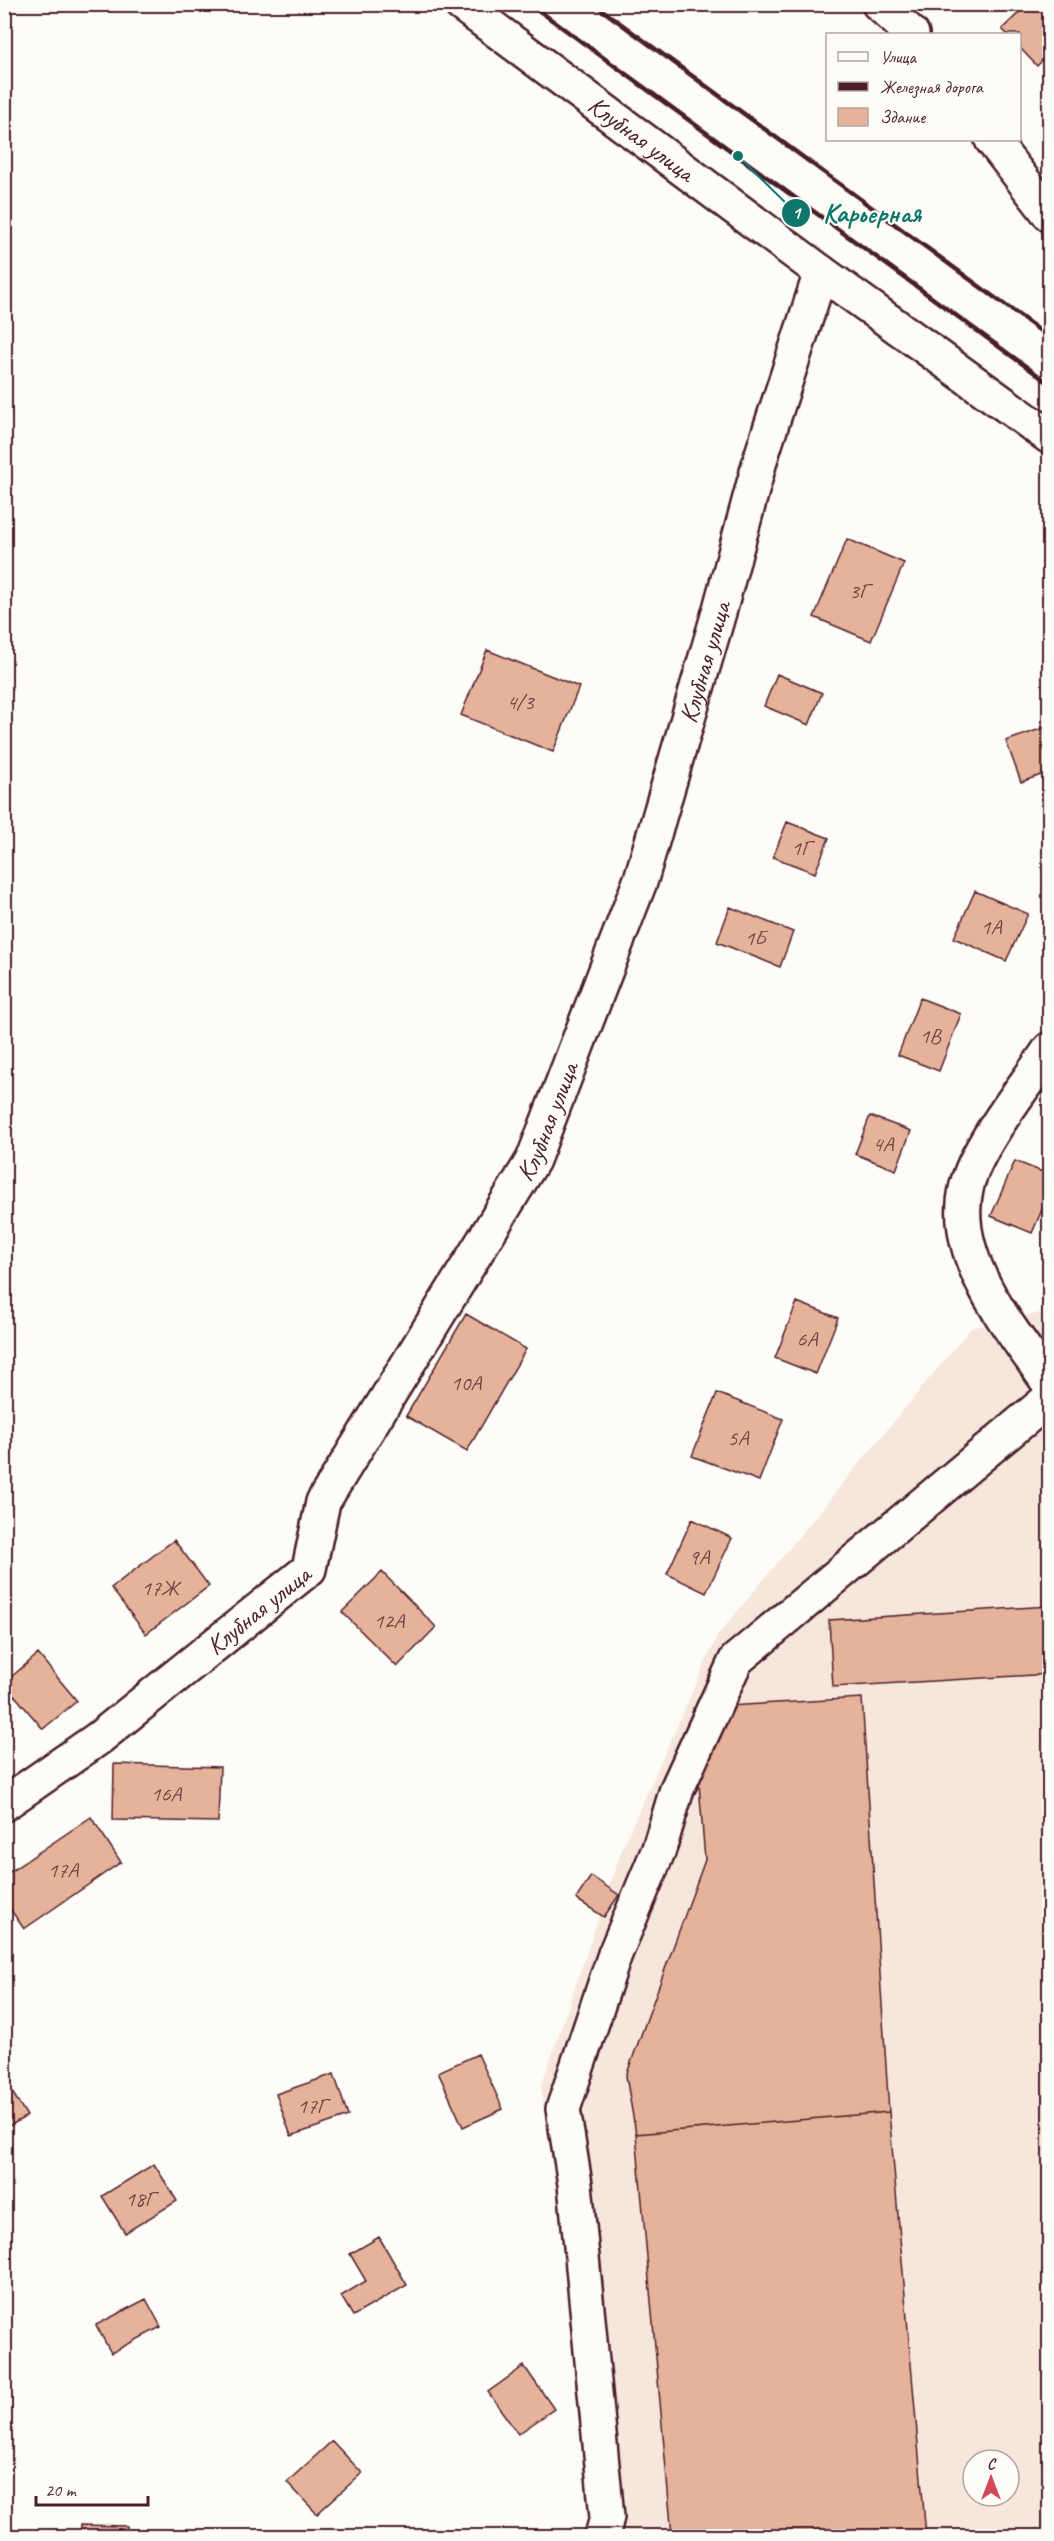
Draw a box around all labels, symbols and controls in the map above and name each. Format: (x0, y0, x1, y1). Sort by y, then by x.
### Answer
legend (826, 33, 1021, 141)
text: Улица (880, 46, 917, 68)
text: Железная дорога (880, 76, 984, 99)
street label: Клубная улица (581, 88, 703, 191)
text: Здание (880, 106, 926, 128)
callout: Карьерная (781, 190, 933, 235)
text: Карьерная (823, 196, 923, 230)
text: 1 (792, 202, 802, 224)
house number: 3Г (849, 577, 874, 605)
street label: Клубная улица (672, 596, 739, 727)
house number: 4/3 (506, 688, 536, 716)
house number: 1Г (791, 834, 816, 862)
house number: 1А (981, 913, 1002, 941)
house number: 1Б (744, 924, 769, 952)
house number: 1В (919, 1022, 942, 1050)
street label: Клубная улица (508, 1056, 587, 1187)
house number: 4А (873, 1130, 894, 1158)
house number: 6А (797, 1325, 818, 1353)
house number: 10А (451, 1369, 482, 1397)
house number: 5А (728, 1424, 749, 1452)
house number: 9А (689, 1543, 710, 1571)
street label: Клубная улица (200, 1557, 319, 1662)
house number: 17Ж (141, 1574, 182, 1602)
house number: 12А (374, 1607, 405, 1635)
house number: 16А (151, 1780, 182, 1808)
house number: 17А (48, 1856, 79, 1884)
house number: 17Г (297, 2092, 332, 2120)
house number: 18Г (125, 2185, 160, 2213)
north arrow (961, 2448, 1021, 2508)
text: С (987, 2454, 997, 2474)
scale bar (36, 2469, 148, 2507)
text: 20 m (45, 2479, 78, 2501)

